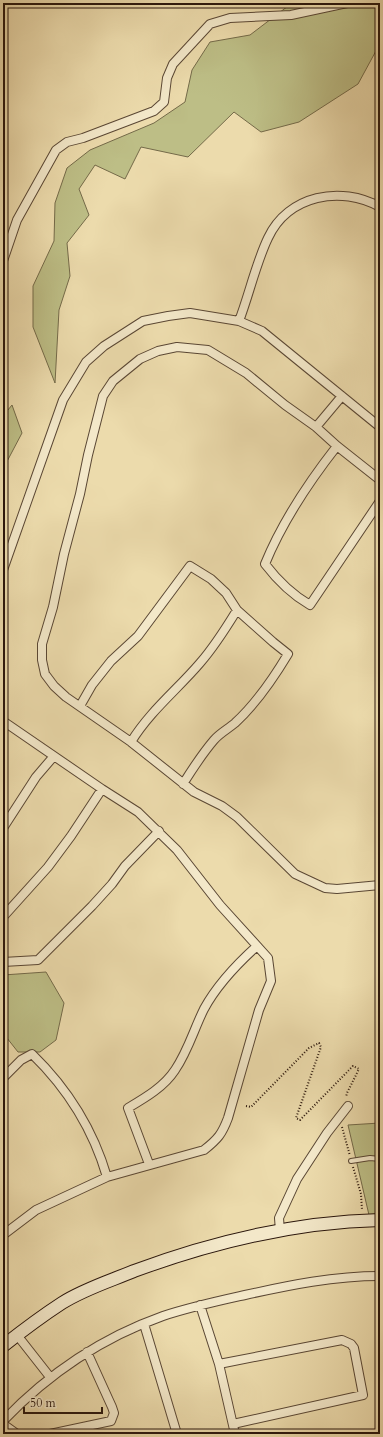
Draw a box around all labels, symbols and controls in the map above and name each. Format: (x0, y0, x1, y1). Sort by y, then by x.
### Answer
scale bar (24, 1389, 102, 1415)
text: 50 m (30, 1395, 57, 1411)

